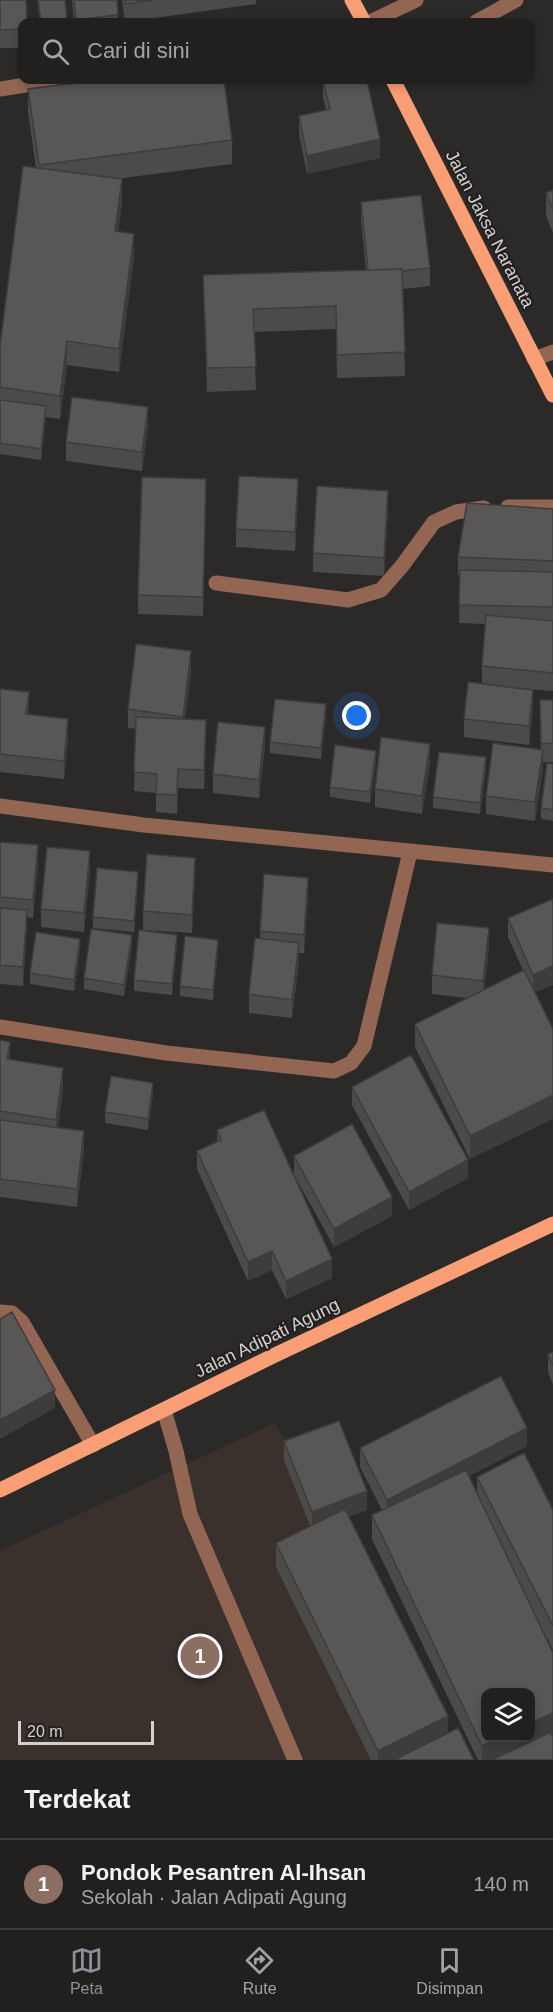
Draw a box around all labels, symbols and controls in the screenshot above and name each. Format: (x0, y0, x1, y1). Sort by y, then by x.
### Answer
search box (18, 18, 535, 84)
icon: search (39, 35, 72, 68)
text: Cari di sini (87, 38, 190, 63)
street label: Jalan Jaksa Naranata (442, 147, 539, 312)
your location (342, 701, 371, 730)
street label: Jalan Adipati Agung (192, 1294, 342, 1382)
pin: 1 (180, 1634, 220, 1678)
map controls (481, 1688, 535, 1742)
button: layers (481, 1688, 535, 1742)
scale bar (18, 1718, 154, 1746)
text: 20 m (27, 1723, 63, 1740)
text: Terdekat (24, 1784, 130, 1814)
text: Pondok Pesantren Al-Ihsan (81, 1860, 366, 1885)
text: 1 (38, 1873, 49, 1895)
text: 140 m (473, 1873, 529, 1895)
text: Sekolah · Jalan Adipati Agung (81, 1886, 347, 1908)
tab: Peta (70, 1944, 103, 1998)
tab: Rute (243, 1944, 277, 1998)
tab: Disimpan (416, 1944, 483, 1998)

